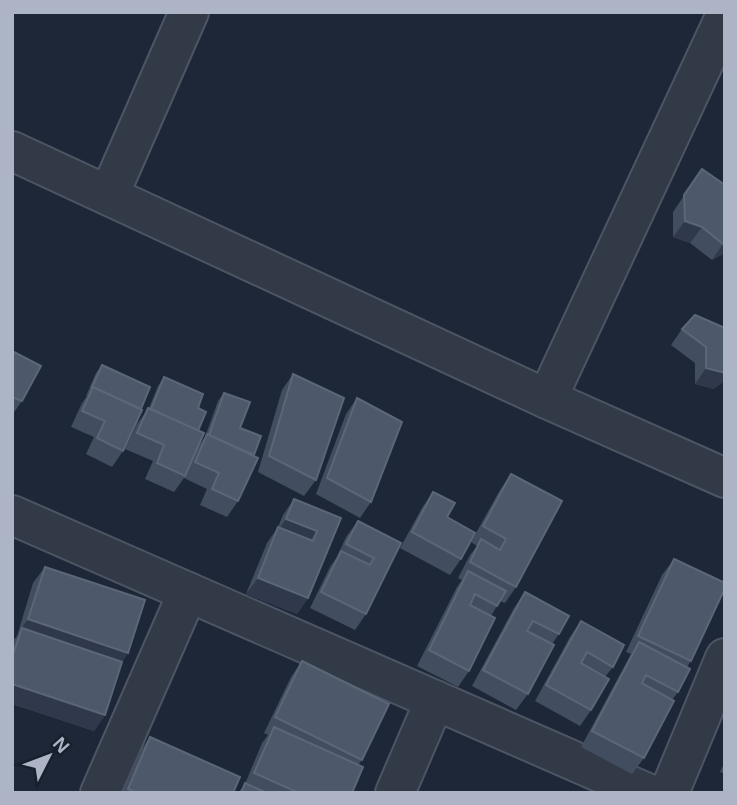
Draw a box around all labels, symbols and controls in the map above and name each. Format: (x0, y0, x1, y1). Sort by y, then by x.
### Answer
north arrow (14, 721, 84, 791)
text: N (49, 733, 74, 757)

